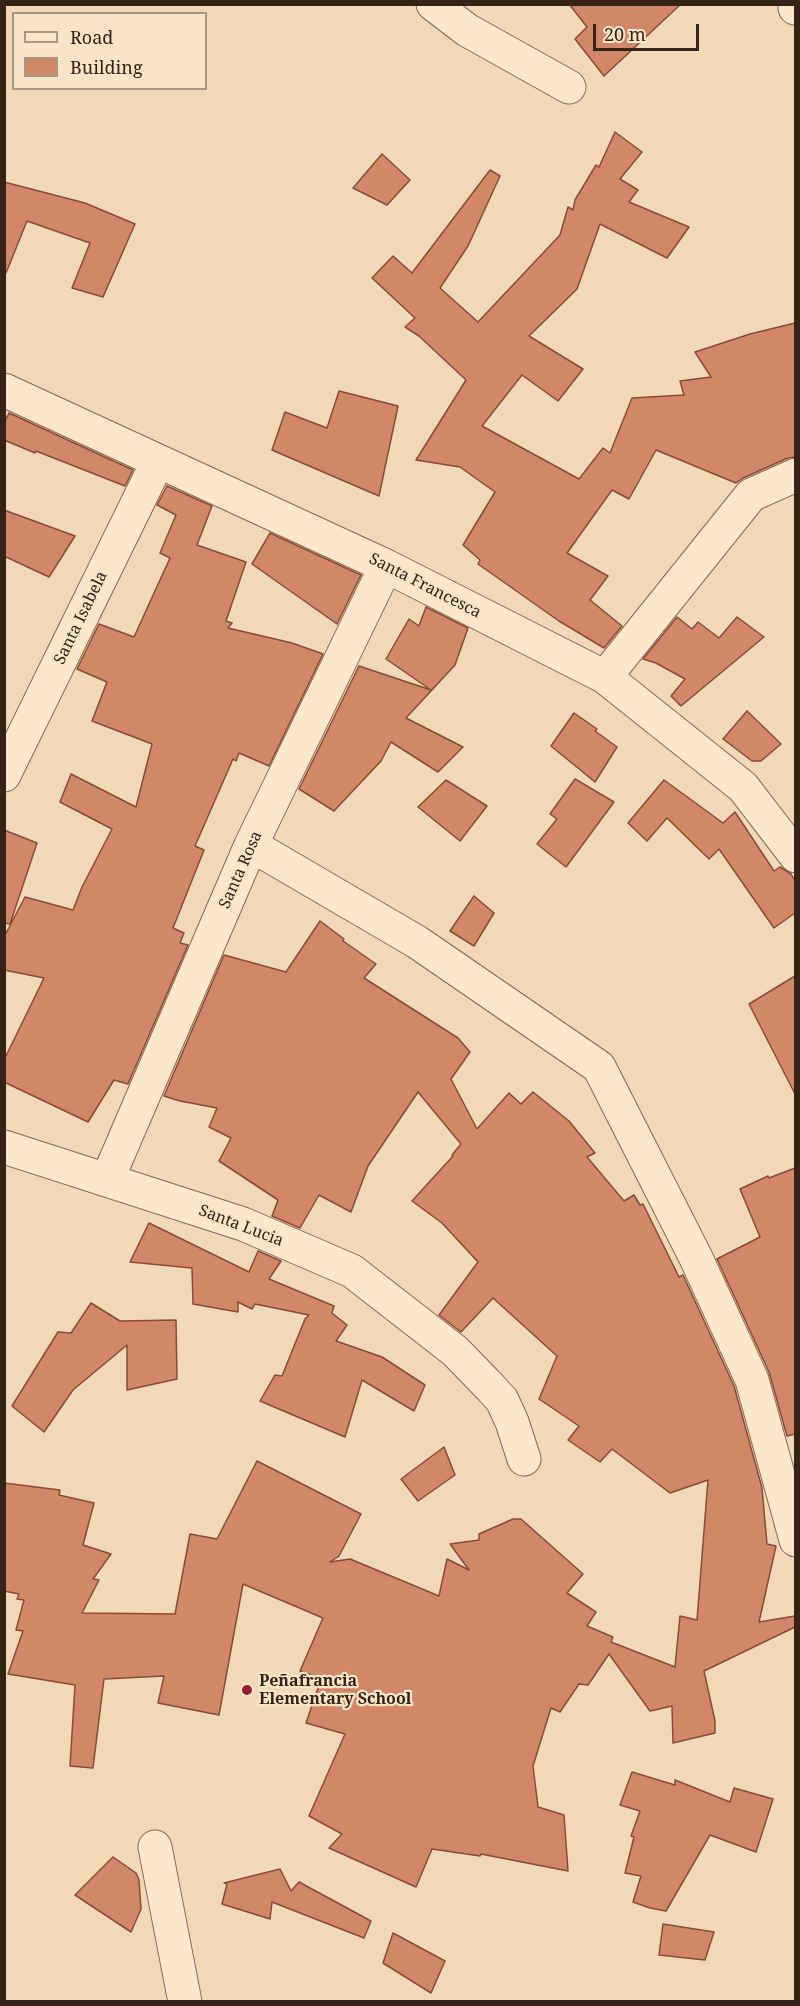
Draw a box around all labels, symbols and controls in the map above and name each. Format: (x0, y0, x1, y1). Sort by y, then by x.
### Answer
legend (12, 12, 207, 90)
scale bar (596, 12, 702, 50)
text: 20 m (604, 22, 646, 46)
text: Road (70, 25, 113, 49)
text: Building (70, 55, 143, 79)
street label: Santa Francesca (366, 549, 484, 623)
street label: Santa Isabela (50, 568, 112, 668)
street label: Santa Rosa (215, 828, 267, 912)
street label: Santa Lucia (196, 1201, 286, 1251)
place label: Peñafrancia Elementary School (259, 1671, 411, 1709)
marker: Peñafrancia Elementary School (240, 1683, 254, 1697)

